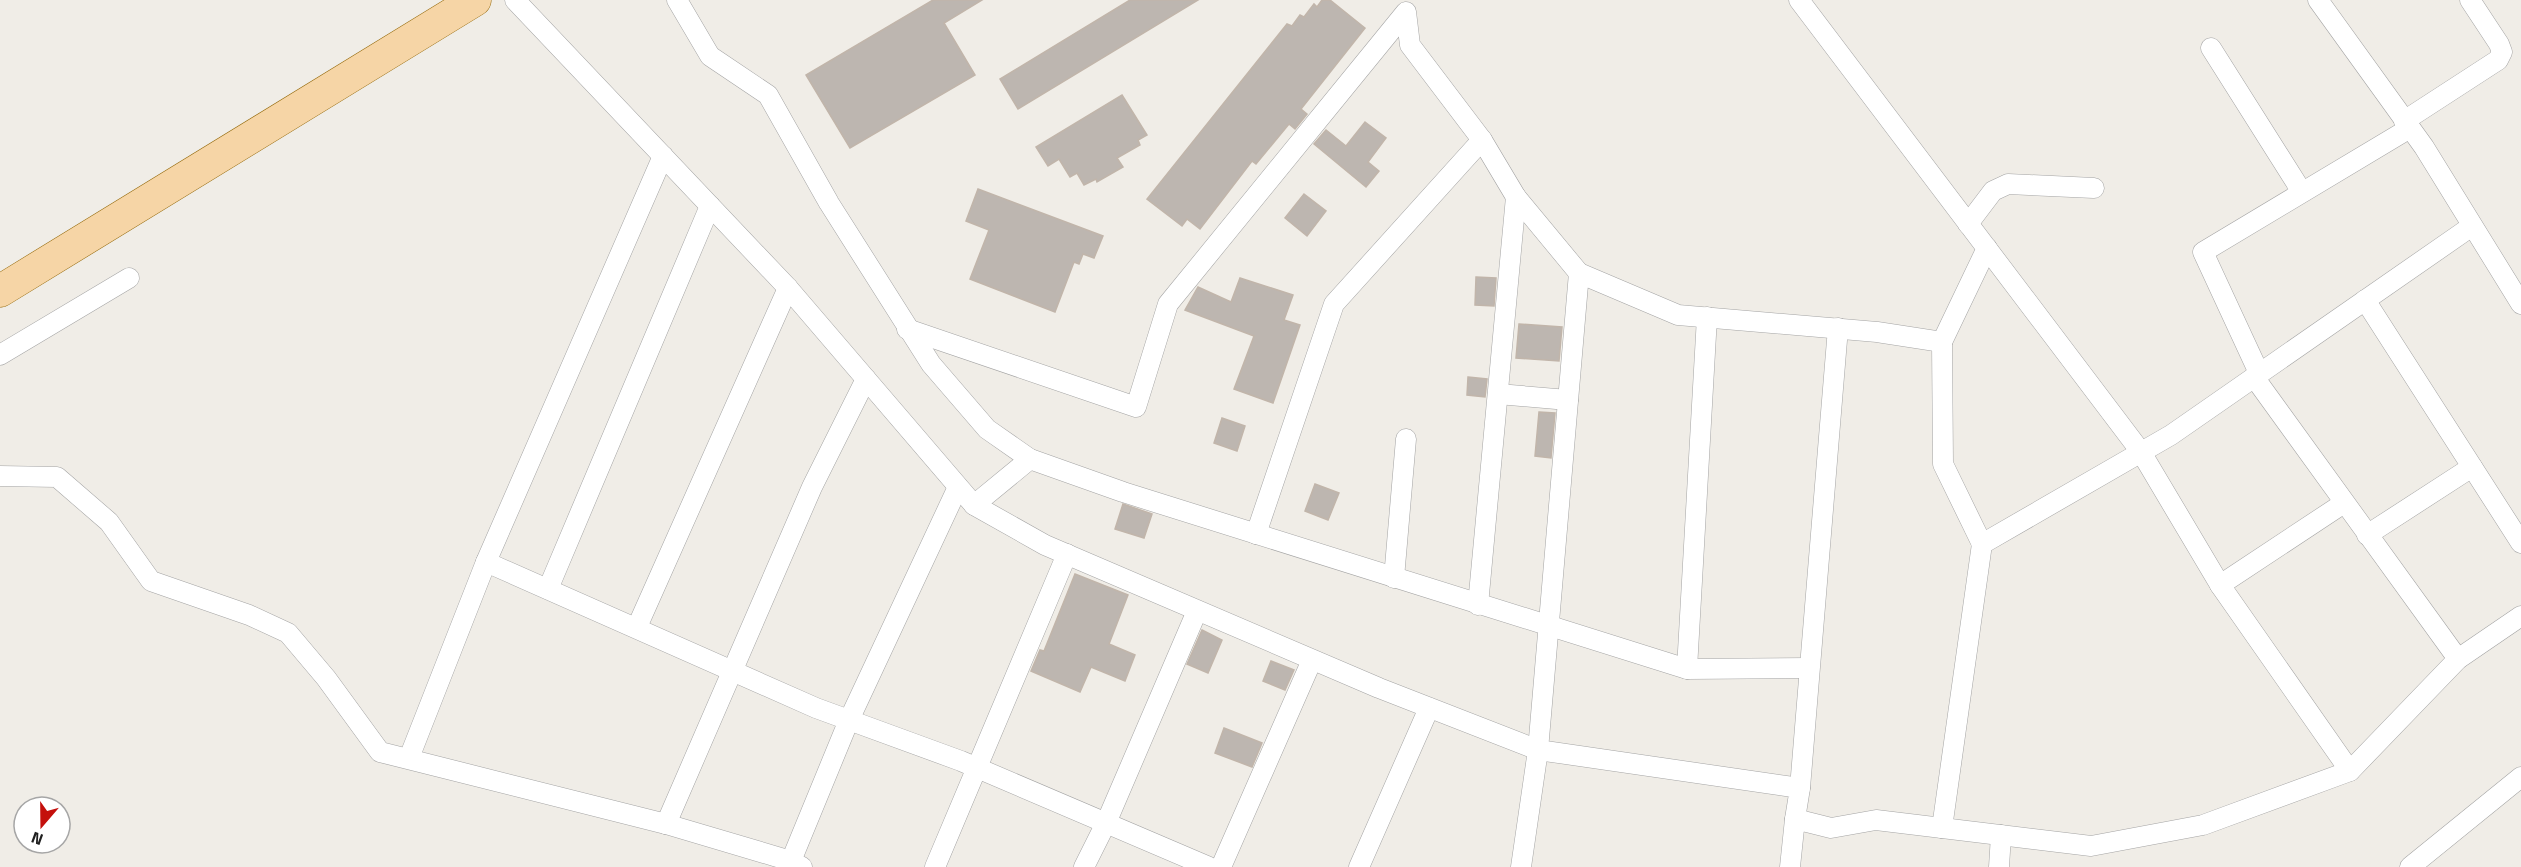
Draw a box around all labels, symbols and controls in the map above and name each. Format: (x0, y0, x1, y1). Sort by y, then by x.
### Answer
north arrow (12, 795, 72, 855)
text: N (28, 826, 46, 852)

